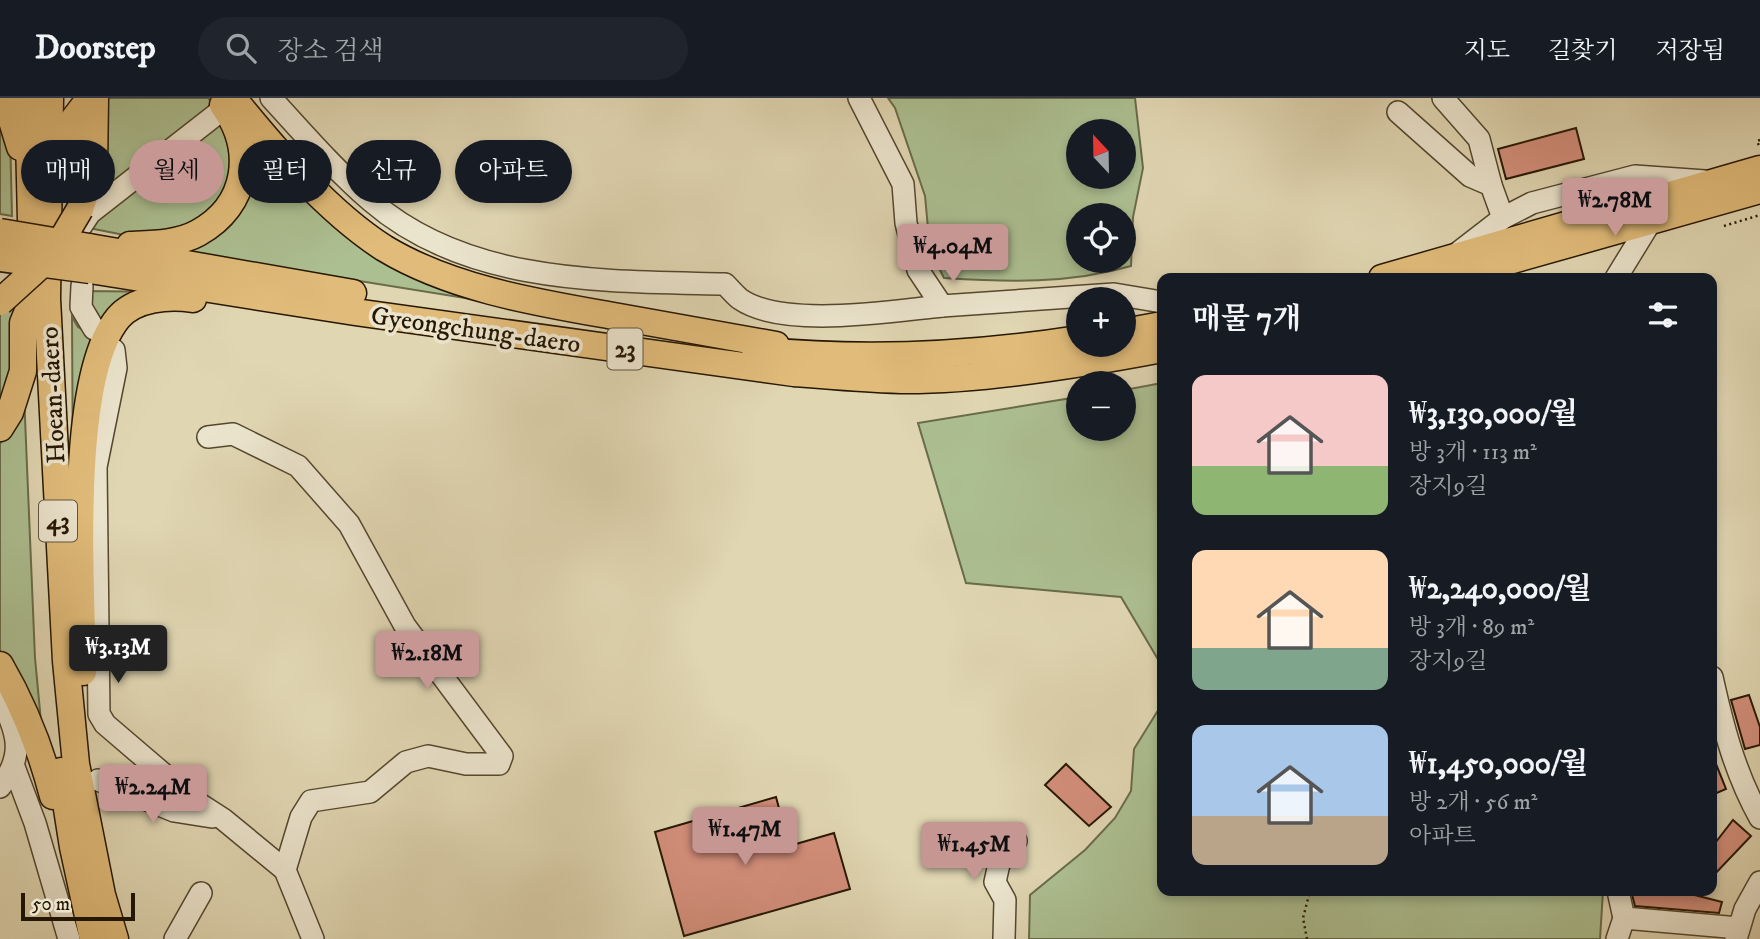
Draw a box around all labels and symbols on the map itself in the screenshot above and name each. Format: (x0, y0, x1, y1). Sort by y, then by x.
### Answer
north arrow (1066, 119, 1136, 189)
pin: ₩2.78M (1558, 178, 1672, 238)
pin: ₩4.04M (896, 225, 1010, 284)
street label: Gyeongchung-daero (369, 299, 583, 362)
street label: Hoean-daero (33, 326, 74, 464)
road number: 23 (608, 328, 642, 370)
road number: 43 (39, 500, 77, 542)
pin: ₩3.13M (61, 626, 175, 685)
pin: ₩2.18M (370, 632, 484, 691)
pin: ₩2.24M (96, 766, 210, 825)
pin: ₩1.47M (688, 808, 802, 867)
pin: ₩1.45M (917, 822, 1031, 882)
scale bar (21, 890, 135, 922)

